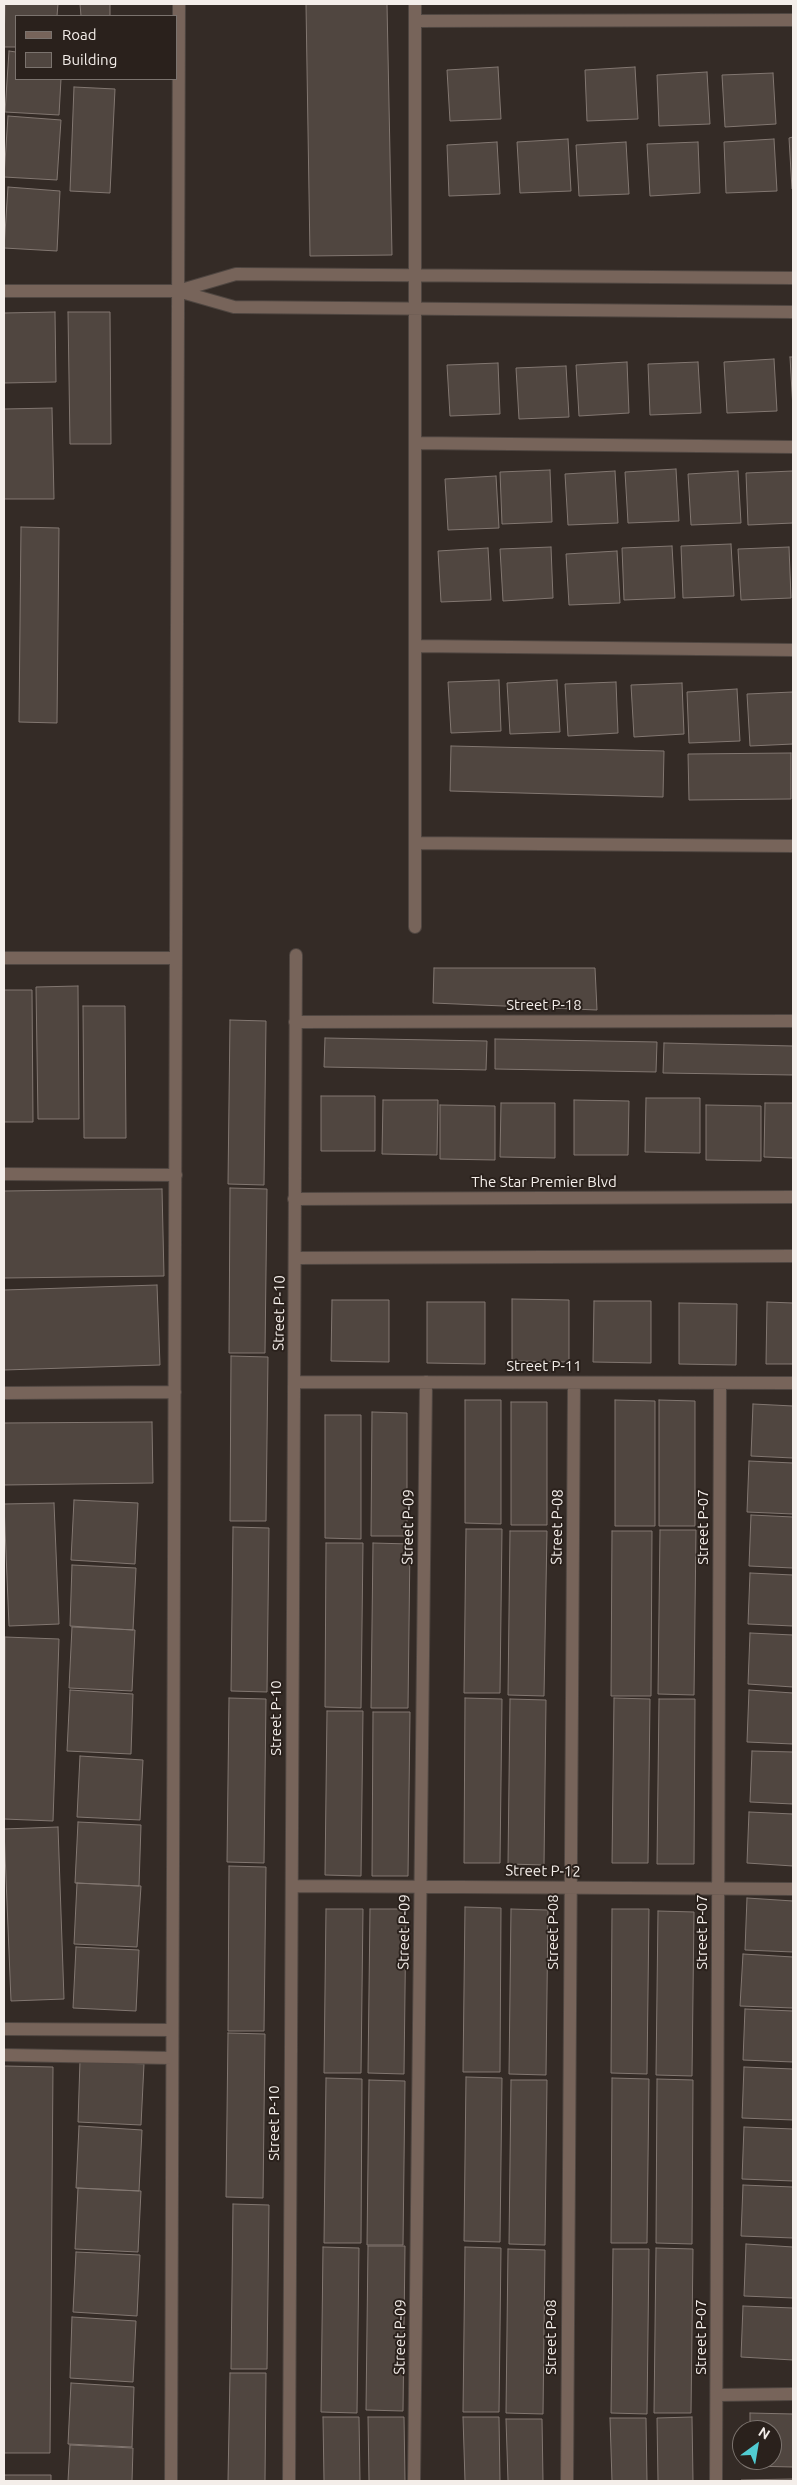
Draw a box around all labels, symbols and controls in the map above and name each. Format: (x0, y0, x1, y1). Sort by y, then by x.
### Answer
legend (15, 15, 178, 80)
text: Road (62, 26, 97, 43)
text: Building (62, 51, 117, 68)
street label: Street P-18 (506, 996, 582, 1014)
street label: The Star Premier Blvd (471, 1173, 617, 1191)
street label: Street P-10 (269, 1275, 289, 1351)
street label: Street P-11 (506, 1357, 582, 1375)
street label: Street P-09 (398, 1489, 418, 1565)
street label: Street P-08 (547, 1489, 567, 1565)
street label: Street P-07 (694, 1489, 712, 1565)
street label: Street P-10 (267, 1680, 285, 1756)
street label: Street P-12 (505, 1861, 581, 1881)
street label: Street P-09 (394, 1894, 414, 1970)
street label: Street P-08 (544, 1894, 562, 1970)
street label: Street P-07 (693, 1894, 711, 1970)
street label: Street P-10 (265, 2085, 283, 2161)
street label: Street P-09 (390, 2299, 410, 2375)
street label: Street P-08 (542, 2299, 560, 2375)
street label: Street P-07 (692, 2299, 710, 2375)
north arrow (732, 2420, 782, 2470)
text: N (756, 2424, 773, 2443)

